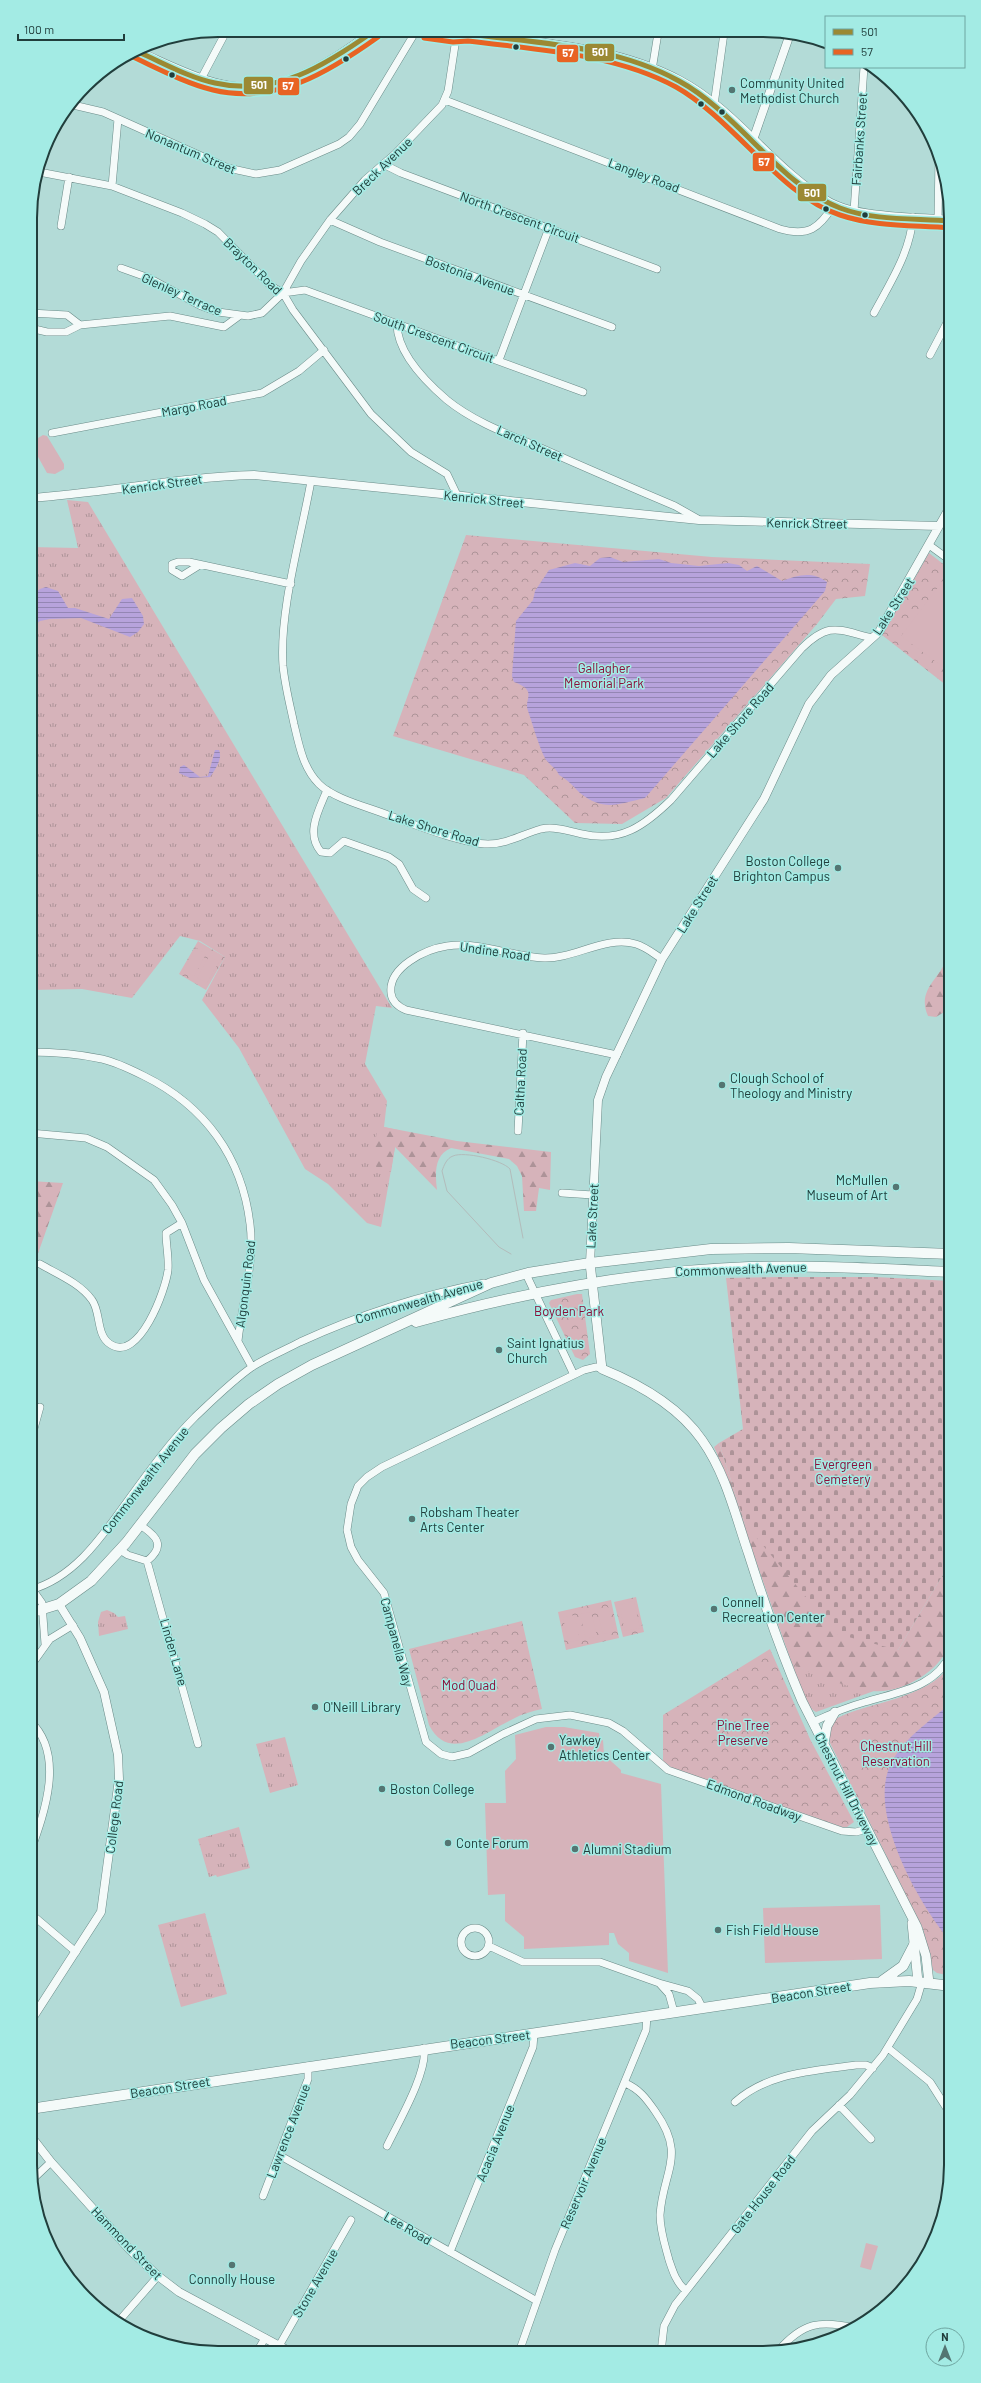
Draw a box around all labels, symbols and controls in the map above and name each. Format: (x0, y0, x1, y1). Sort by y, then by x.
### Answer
scale bar (18, 16, 124, 42)
legend (825, 16, 965, 68)
text: 100 m (24, 22, 54, 36)
text: 501 (861, 24, 878, 38)
unlabelled marker (511, 42, 521, 52)
line badge: 501 (584, 43, 615, 62)
line badge: 57 (556, 44, 579, 63)
text: 57 (861, 44, 873, 58)
text: 501 (592, 45, 608, 58)
text: 57 (562, 46, 574, 59)
unlabelled marker (341, 54, 351, 64)
unlabelled marker (167, 70, 177, 80)
place label: Community United Methodist Church (740, 75, 844, 106)
line badge: 501 (243, 76, 274, 95)
line badge: 57 (277, 77, 300, 96)
text: 501 (251, 78, 267, 91)
text: 57 (282, 79, 294, 92)
marker: Community United Methodist Church (727, 85, 737, 95)
street label: Fairbanks Street (848, 92, 870, 186)
unlabelled marker (696, 99, 706, 109)
unlabelled marker (717, 107, 727, 117)
street label: Nonantum Street (143, 125, 239, 177)
street label: Breck Avenue (349, 133, 415, 198)
line badge: 57 (752, 152, 775, 172)
street label: Langley Road (606, 154, 682, 196)
text: 57 (758, 155, 770, 168)
line badge: 501 (797, 183, 827, 202)
text: 501 (804, 186, 820, 199)
street label: North Crescent Circuit (458, 188, 582, 246)
unlabelled marker (821, 204, 831, 214)
unlabelled marker (860, 210, 870, 220)
street label: Brayton Road (220, 234, 286, 298)
street label: Bostonia Avenue (423, 251, 517, 299)
street label: Glenley Terrace (139, 269, 225, 319)
street label: South Crescent Circuit (371, 308, 497, 366)
street label: Margo Road (160, 392, 228, 420)
street label: Larch Street (495, 421, 565, 465)
street label: Kenrick Street (121, 470, 203, 498)
street label: Kenrick Street (443, 487, 525, 511)
street label: Kenrick Street (766, 514, 848, 532)
street label: Lake Street (869, 574, 917, 638)
park label: Gallagher Memorial Park (564, 660, 644, 691)
street label: Lake Shore Road (703, 679, 777, 761)
street label: Lake Shore Road (387, 807, 481, 849)
place label: Boston College Brighton Campus (733, 853, 830, 884)
marker: Boston College Brighton Campus (833, 863, 843, 873)
street label: Lake Street (673, 872, 721, 936)
street label: Undine Road (459, 938, 531, 964)
street label: Caltha Road (510, 1048, 530, 1116)
place label: Clough School of Theology and Ministry (730, 1070, 852, 1101)
marker: Clough School of Theology and Ministry (717, 1080, 727, 1090)
place label: McMullen Museum of Art (806, 1172, 888, 1203)
marker: McMullen Museum of Art (891, 1182, 901, 1192)
street label: Lake Street (582, 1183, 602, 1249)
street label: Algonquin Road (232, 1239, 258, 1329)
street label: Commonwealth Avenue (675, 1259, 807, 1279)
street label: Commonwealth Avenue (354, 1275, 485, 1327)
park label: Boyden Park (534, 1303, 604, 1319)
place label: Saint Ignatius Church (507, 1335, 584, 1366)
marker: Saint Ignatius Church (494, 1345, 504, 1355)
street label: Commonwealth Avenue (98, 1423, 192, 1537)
park label: Evergreen Cemetery (814, 1456, 872, 1487)
place label: Robsham Theater Arts Center (420, 1504, 520, 1535)
marker: Robsham Theater Arts Center (407, 1514, 417, 1524)
place label: Connell Recreation Center (722, 1594, 825, 1625)
street label: Campanella Way (377, 1596, 417, 1688)
marker: Connell Recreation Center (709, 1604, 719, 1614)
street label: Linden Lane (157, 1617, 191, 1687)
park label: Mod Quad (442, 1677, 496, 1693)
place label: O'Neill Library (323, 1699, 401, 1715)
marker: O'Neill Library (310, 1702, 320, 1712)
park label: Pine Tree Preserve (717, 1717, 769, 1748)
street label: Chestnut Hill Driveway (812, 1730, 882, 1848)
place label: Yawkey Athletics Center (559, 1732, 650, 1763)
park label: Chestnut Hill Reservation (860, 1738, 932, 1769)
marker: Yawkey Athletics Center (546, 1742, 556, 1752)
street label: Edmond Roadway (704, 1775, 804, 1825)
street label: College Road (102, 1780, 126, 1854)
place label: Boston College (390, 1781, 475, 1797)
marker: Boston College (377, 1784, 387, 1794)
place label: Conte Forum (456, 1835, 528, 1851)
marker: Conte Forum (443, 1838, 453, 1848)
place label: Alumni Stadium (583, 1841, 672, 1857)
marker: Alumni Stadium (570, 1844, 580, 1854)
place label: Fish Field House (726, 1922, 819, 1938)
marker: Fish Field House (713, 1925, 723, 1935)
street label: Beacon Street (770, 1978, 852, 2006)
street label: Beacon Street (449, 2026, 531, 2052)
street label: Beacon Street (129, 2073, 211, 2101)
street label: Lawrence Avenue (263, 2082, 313, 2180)
street label: Acacia Avenue (472, 2102, 518, 2184)
street label: Reservoir Avenue (556, 2135, 610, 2231)
street label: Gate House Road (727, 2151, 799, 2237)
street label: Hammond Street (88, 2203, 166, 2283)
street label: Lee Road (381, 2208, 435, 2248)
street label: Stone Avenue (289, 2246, 341, 2320)
marker: Connolly House (227, 2260, 237, 2270)
place label: Connolly House (189, 2271, 275, 2287)
north arrow (925, 2327, 965, 2367)
text: N (941, 2330, 949, 2343)

